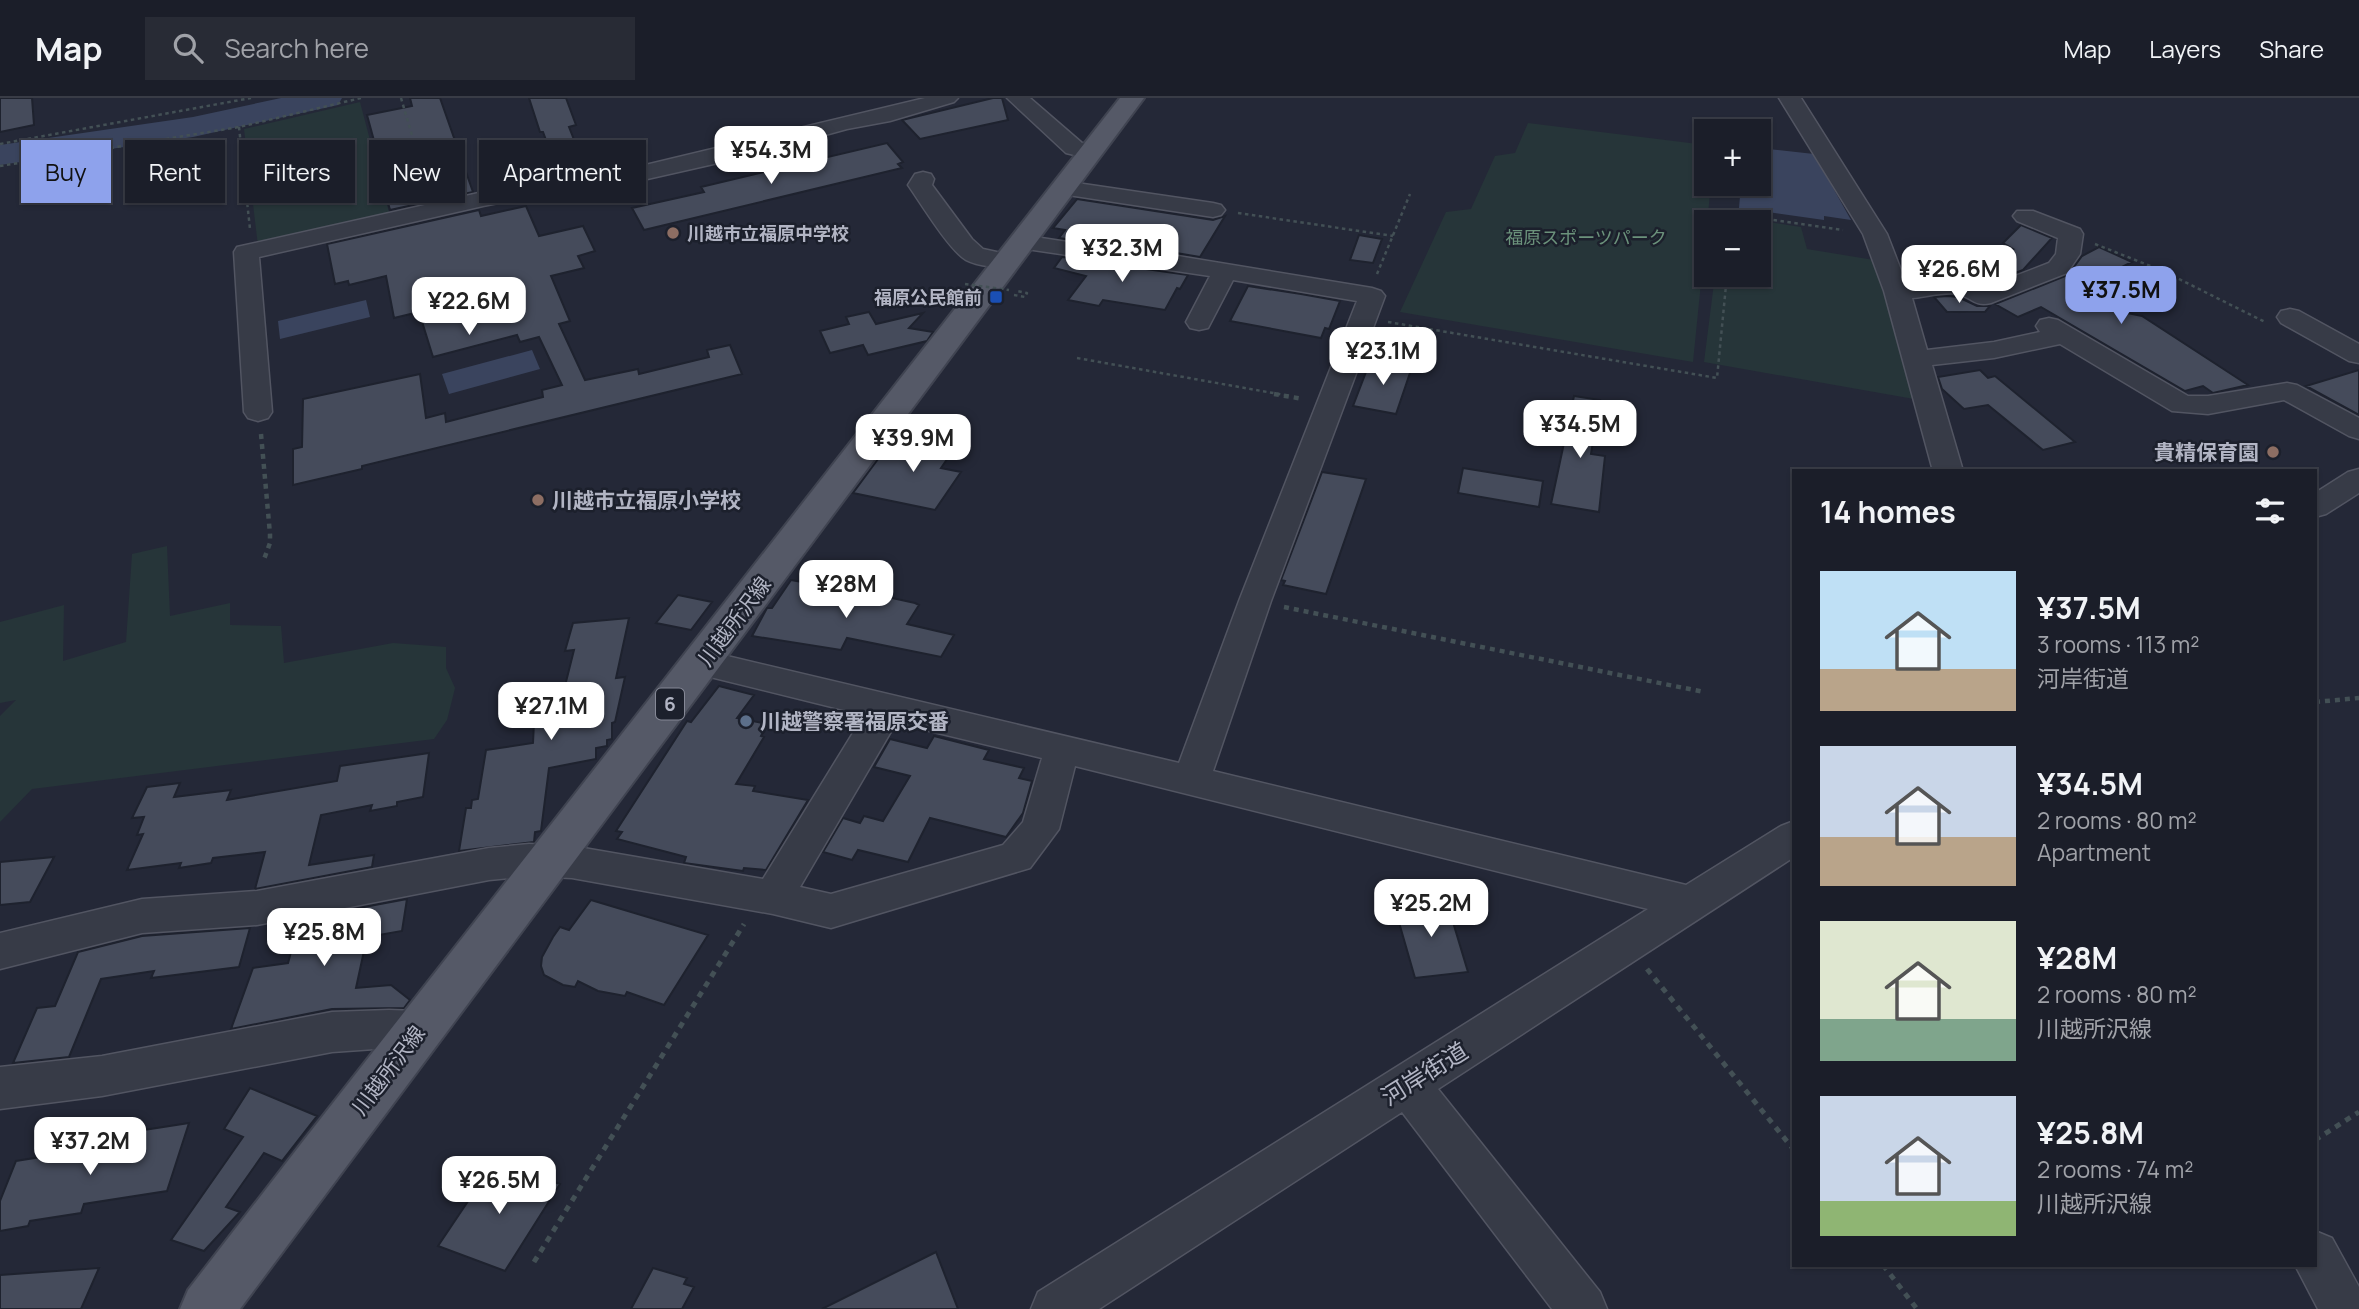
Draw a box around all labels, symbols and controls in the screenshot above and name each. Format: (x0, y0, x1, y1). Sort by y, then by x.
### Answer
search box (145, 17, 635, 80)
text: Map (35, 26, 103, 71)
icon: search (169, 29, 207, 67)
text: Search here (225, 30, 369, 66)
text: Map (2064, 32, 2111, 65)
text: Layers (2149, 32, 2221, 65)
text: Share (2259, 32, 2324, 65)
map controls (1694, 119, 1771, 287)
button: + (1694, 119, 1771, 196)
pin: ¥54.3M (714, 126, 828, 186)
text: ¥54.3M (730, 133, 812, 165)
chip: Buy (21, 140, 111, 203)
chip: Rent (125, 140, 225, 203)
chip: Filters (239, 140, 355, 203)
chip: New (369, 140, 465, 203)
chip: Apartment (479, 140, 646, 203)
button: − (1694, 210, 1771, 287)
place label: 川越市立福原中学校 (687, 221, 849, 245)
marker: 川越市立福原中学校 (665, 225, 681, 241)
pin: ¥32.3M (1065, 225, 1179, 284)
park label: 福原スポーツパーク (1505, 225, 1667, 249)
text: ¥32.3M (1081, 231, 1163, 263)
pin: ¥26.6M (1902, 246, 2016, 305)
text: ¥26.6M (1918, 252, 2001, 284)
pin: ¥37.5M (2064, 266, 2178, 326)
text: ¥37.5M (2081, 273, 2161, 305)
pin: ¥22.6M (412, 278, 526, 337)
text: ¥22.6M (428, 284, 510, 316)
place label: 福原公民館前 (874, 285, 982, 309)
marker: 福原公民館前 (988, 289, 1004, 305)
pin: ¥23.1M (1326, 328, 1440, 387)
text: ¥23.1M (1345, 334, 1421, 366)
pin: ¥34.5M (1523, 400, 1637, 460)
text: ¥34.5M (1539, 407, 1621, 439)
pin: ¥39.9M (856, 414, 970, 474)
text: ¥39.9M (872, 421, 954, 453)
place label: 貴精保育園 (2154, 438, 2259, 466)
marker: 貴精保育園 (2265, 444, 2281, 460)
place label: 川越市立福原小学校 (552, 486, 741, 514)
text: 14 homes (1820, 491, 1956, 532)
marker: 川越市立福原小学校 (530, 492, 546, 508)
icon: filters (2251, 492, 2289, 530)
pin: ¥28M (805, 560, 887, 620)
text: ¥28M (815, 567, 877, 599)
street label: 川越所沢線 (691, 571, 777, 671)
text: ¥37.5M (2037, 587, 2141, 628)
icon: home (1876, 599, 1960, 683)
text: 3 rooms · 113 m² (2037, 628, 2200, 660)
text: 河岸街道 (2037, 662, 2129, 694)
pin: ¥27.1M (494, 682, 608, 742)
road number: 6 (656, 688, 684, 720)
text: ¥27.1M (514, 689, 588, 721)
place label: 川越警察署福原交番 (760, 707, 949, 735)
marker: 川越警察署福原交番 (738, 713, 754, 729)
text: ¥34.5M (2037, 763, 2143, 804)
icon: home (1876, 774, 1960, 858)
text: 2 rooms · 80 m² (2037, 804, 2197, 836)
text: Apartment (2037, 836, 2151, 868)
pin: ¥25.2M (1374, 880, 1488, 939)
text: ¥25.2M (1390, 886, 1472, 918)
pin: ¥25.8M (267, 908, 381, 968)
text: ¥25.8M (283, 915, 365, 947)
text: ¥28M (2037, 937, 2117, 978)
icon: home (1876, 949, 1960, 1033)
text: 2 rooms · 80 m² (2037, 978, 2197, 1010)
text: 川越所沢線 (2037, 1012, 2152, 1044)
street label: 川越所沢線 (345, 1020, 431, 1120)
street label: 河岸街道 (1375, 1034, 1473, 1112)
text: ¥25.8M (2037, 1112, 2144, 1153)
pin: ¥37.2M (33, 1118, 147, 1177)
text: ¥37.2M (50, 1124, 130, 1156)
icon: home (1876, 1124, 1960, 1208)
text: 2 rooms · 74 m² (2037, 1153, 2193, 1185)
pin: ¥26.5M (442, 1156, 556, 1216)
text: ¥26.5M (458, 1163, 540, 1195)
text: 川越所沢線 (2037, 1187, 2152, 1219)

